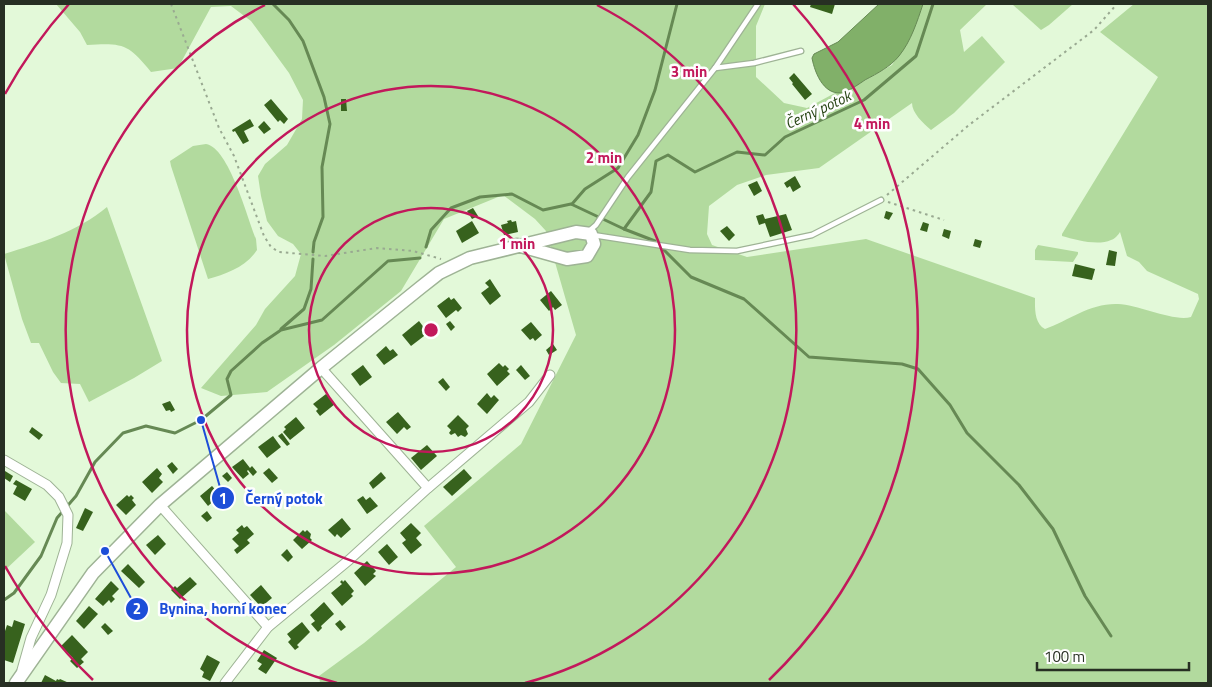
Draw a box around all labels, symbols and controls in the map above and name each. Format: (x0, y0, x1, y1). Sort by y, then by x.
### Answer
text: 3 min (671, 60, 707, 83)
water label: Černý potok (781, 83, 857, 135)
text: 4 min (854, 112, 890, 135)
text: 2 min (586, 146, 622, 169)
text: 1 min (499, 232, 535, 255)
centre of rings (422, 321, 440, 339)
callout: Černý potok (210, 483, 333, 513)
text: 1 (219, 487, 227, 510)
text: Černý potok (245, 487, 323, 510)
callout: Bynina, horní konec (124, 594, 297, 624)
text: 2 (133, 597, 141, 620)
text: Bynina, horní konec (159, 597, 287, 620)
scale bar (1037, 640, 1190, 672)
text: 100 m (1044, 645, 1085, 668)

